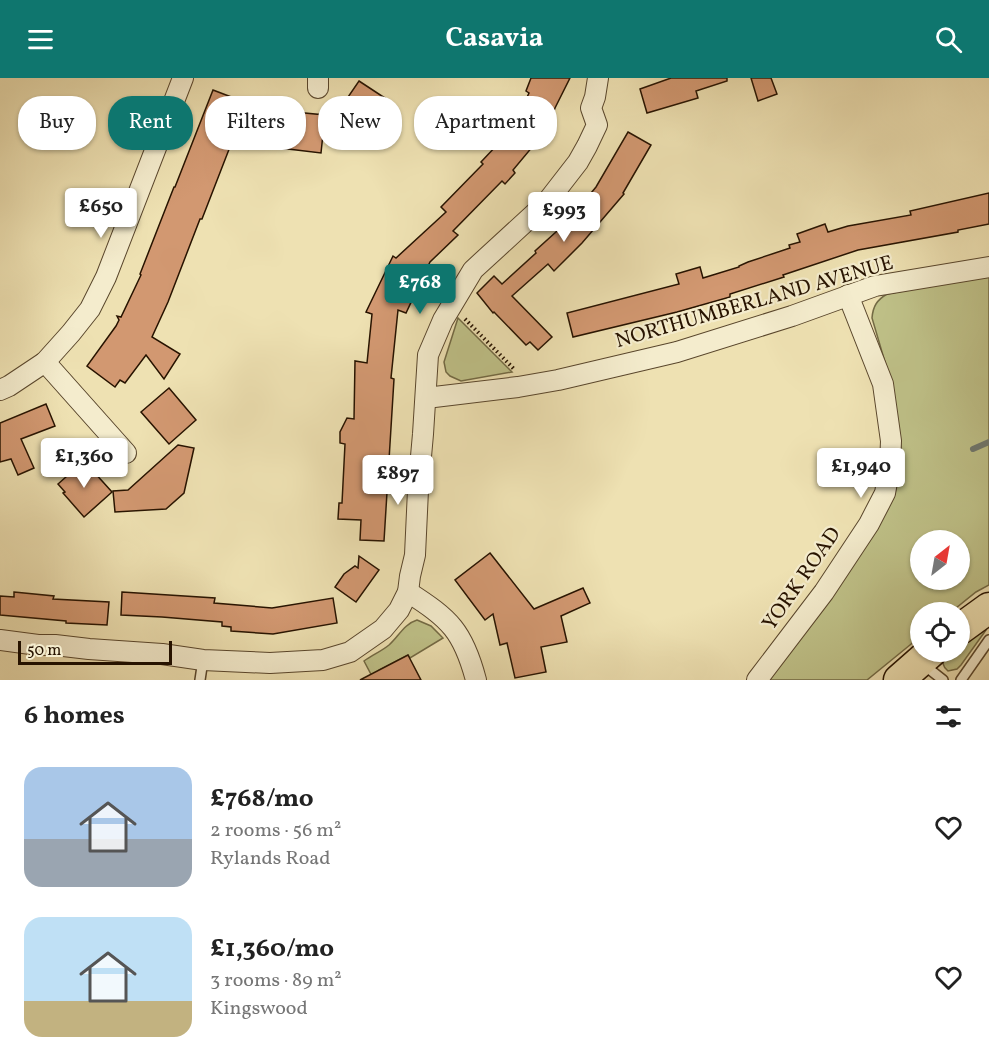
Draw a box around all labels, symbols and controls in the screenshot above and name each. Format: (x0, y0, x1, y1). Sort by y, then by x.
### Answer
text: Casavia (446, 20, 543, 58)
icon: menu (24, 23, 57, 56)
icon: search (932, 23, 965, 56)
chip: Buy (18, 96, 96, 150)
chip: Rent (108, 96, 193, 150)
chip: Filters (205, 96, 306, 150)
chip: New (318, 96, 402, 150)
chip: Apartment (414, 96, 557, 150)
pin: £650 (65, 188, 137, 239)
pin: £993 (528, 192, 600, 243)
text: £650 (79, 193, 123, 221)
text: £993 (542, 197, 586, 225)
street label: NORTHUMBERLAND AVENUE (612, 249, 897, 356)
pin: £768 (384, 264, 456, 315)
text: £768 (399, 269, 441, 297)
pin: £1,360 (35, 438, 133, 489)
text: £1,360 (55, 443, 113, 471)
pin: £1,940 (812, 448, 910, 499)
text: £1,940 (831, 453, 891, 481)
pin: £897 (362, 455, 434, 506)
text: £897 (376, 460, 420, 488)
street label: YORK ROAD (756, 521, 849, 636)
north arrow (910, 530, 970, 590)
map controls (910, 530, 970, 662)
button: locate (910, 602, 970, 662)
scale bar (18, 638, 172, 666)
text: 50 m (27, 640, 61, 662)
text: 6 homes (24, 698, 125, 734)
icon: filters (932, 700, 965, 733)
text: £768/mo (210, 781, 314, 817)
icon: home (72, 791, 144, 863)
icon: heart (932, 811, 965, 844)
text: 2 rooms · 56 m² (210, 817, 341, 845)
text: Rylands Road (210, 845, 331, 873)
text: £1,360/mo (210, 931, 334, 967)
icon: home (72, 941, 144, 1013)
icon: heart (932, 961, 965, 994)
text: 3 rooms · 89 m² (210, 967, 342, 995)
text: Kingswood (210, 995, 308, 1023)

